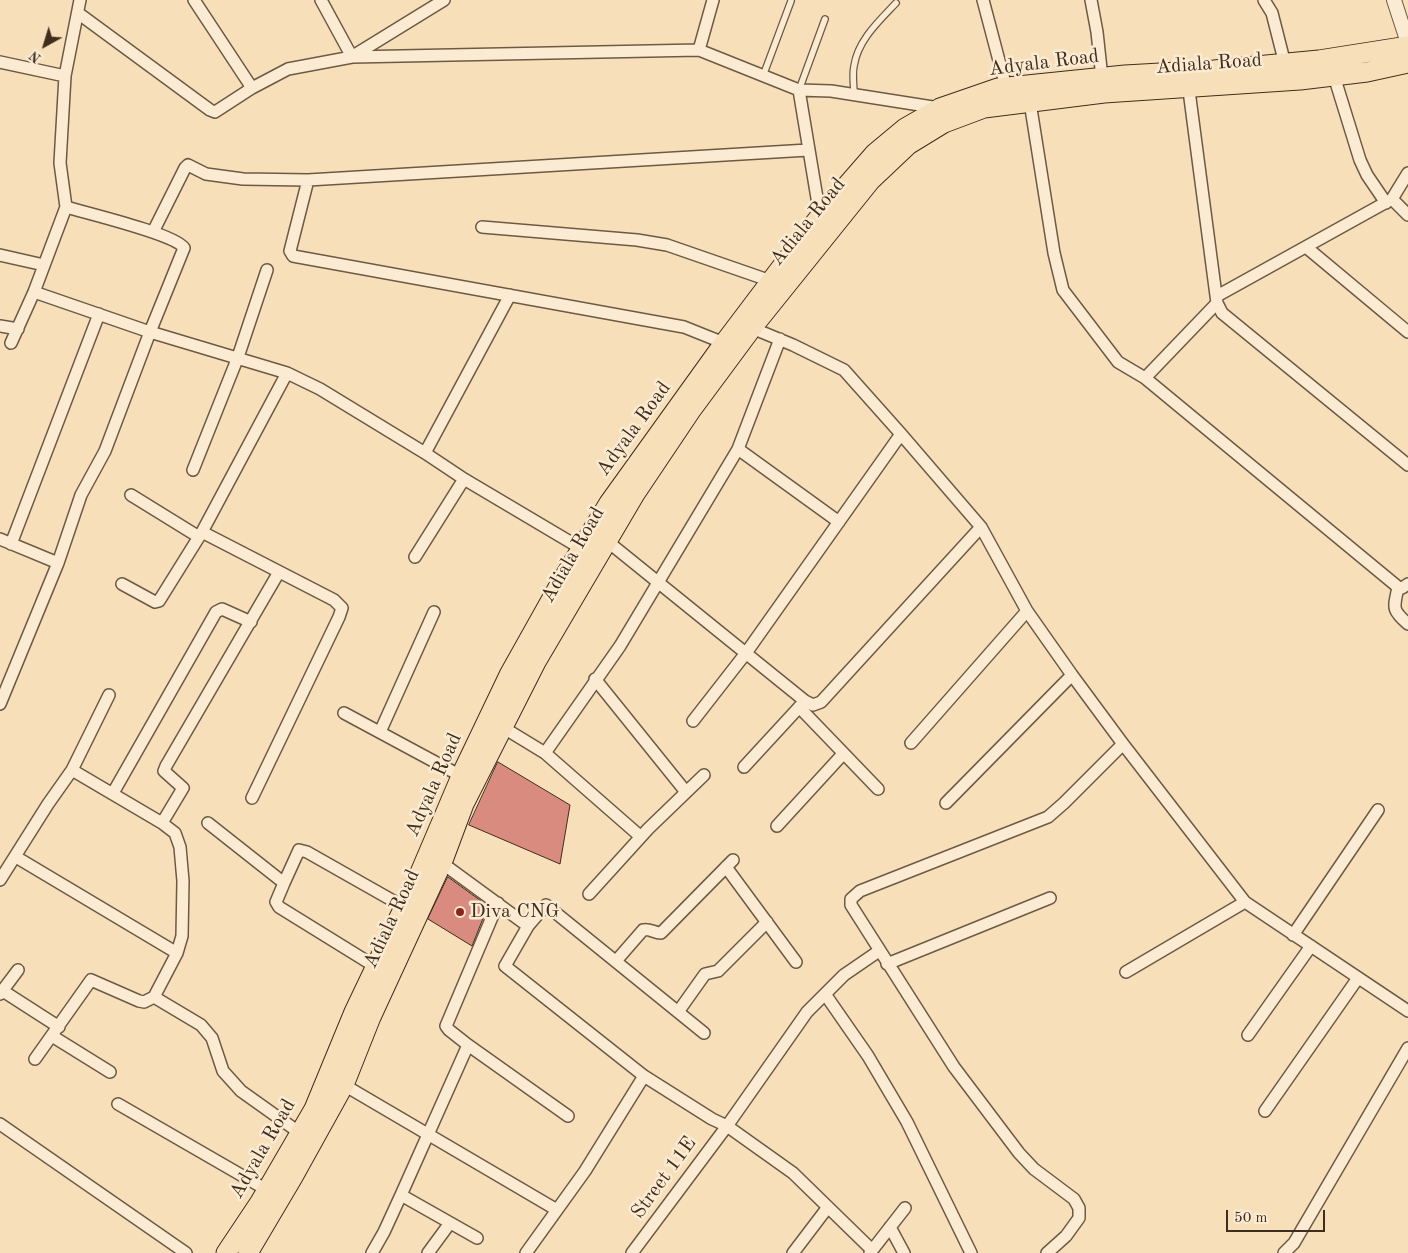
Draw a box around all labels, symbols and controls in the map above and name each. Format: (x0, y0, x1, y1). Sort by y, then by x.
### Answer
north arrow (20, 20, 70, 70)
street label: Adyala Road (987, 44, 1101, 82)
text: N (27, 48, 44, 65)
street label: Adiala Road (1155, 48, 1263, 80)
street label: Adiala Road (765, 173, 851, 271)
street label: Adyala Road (592, 377, 676, 481)
street label: Adiala Road (536, 503, 610, 607)
street label: Adyala Road (400, 729, 468, 841)
street label: Adiala Road (359, 866, 425, 972)
place label: Diva CNG (470, 900, 560, 924)
marker: Diva CNG (454, 906, 466, 918)
street label: Adyala Road (225, 1095, 301, 1203)
street label: Street 11E (626, 1132, 702, 1224)
scale bar (1228, 1200, 1327, 1232)
text: 50 m (1234, 1211, 1268, 1226)

